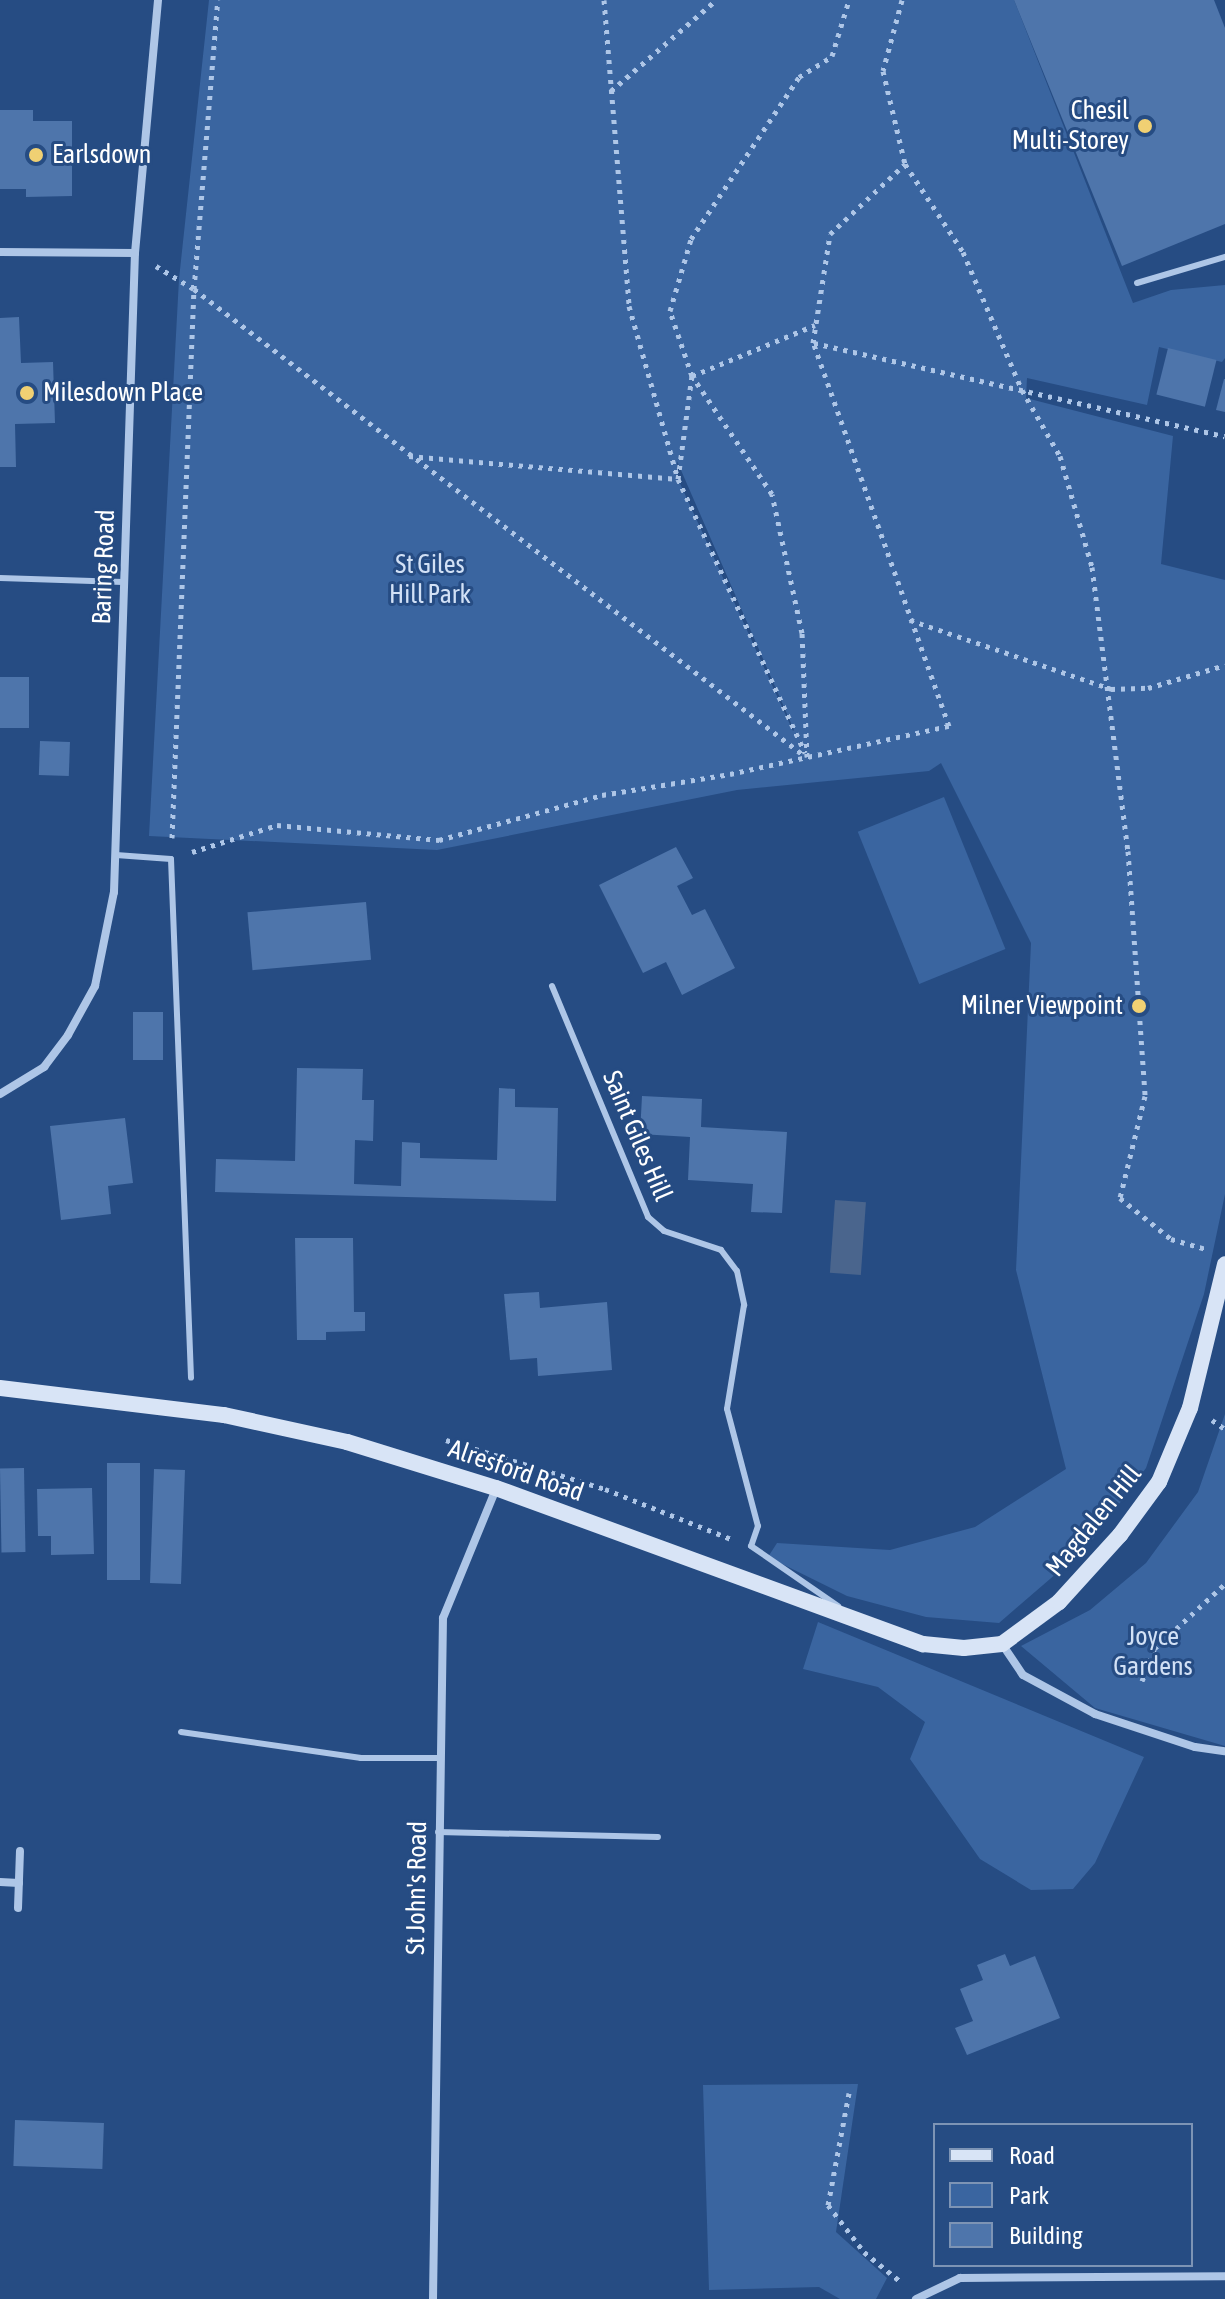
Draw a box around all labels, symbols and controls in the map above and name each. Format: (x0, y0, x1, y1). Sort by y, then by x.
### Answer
place label: Chesil Multi-Storey (1012, 95, 1129, 156)
marker: Chesil Multi-Storey (1136, 117, 1154, 135)
place label: Earlsdown (52, 139, 151, 171)
marker: Earlsdown (27, 146, 45, 164)
place label: Milesdown Place (43, 377, 203, 409)
marker: Milesdown Place (18, 384, 36, 402)
street label: Baring Road (86, 509, 122, 625)
park label: St Giles Hill Park (389, 549, 471, 610)
place label: Milner Viewpoint (961, 990, 1123, 1022)
marker: Milner Viewpoint (1130, 997, 1148, 1015)
street label: Saint Giles Hill (596, 1066, 678, 1206)
street label: Alresford Road (444, 1433, 588, 1509)
street label: Magdalen Hill (1040, 1459, 1148, 1583)
park label: Joyce Gardens (1113, 1621, 1193, 1682)
street label: St John's Road (400, 1821, 434, 1955)
legend (933, 2123, 1193, 2267)
text: Road (1009, 2142, 1055, 2169)
text: Park (1009, 2182, 1049, 2209)
text: Building (1009, 2222, 1082, 2249)

